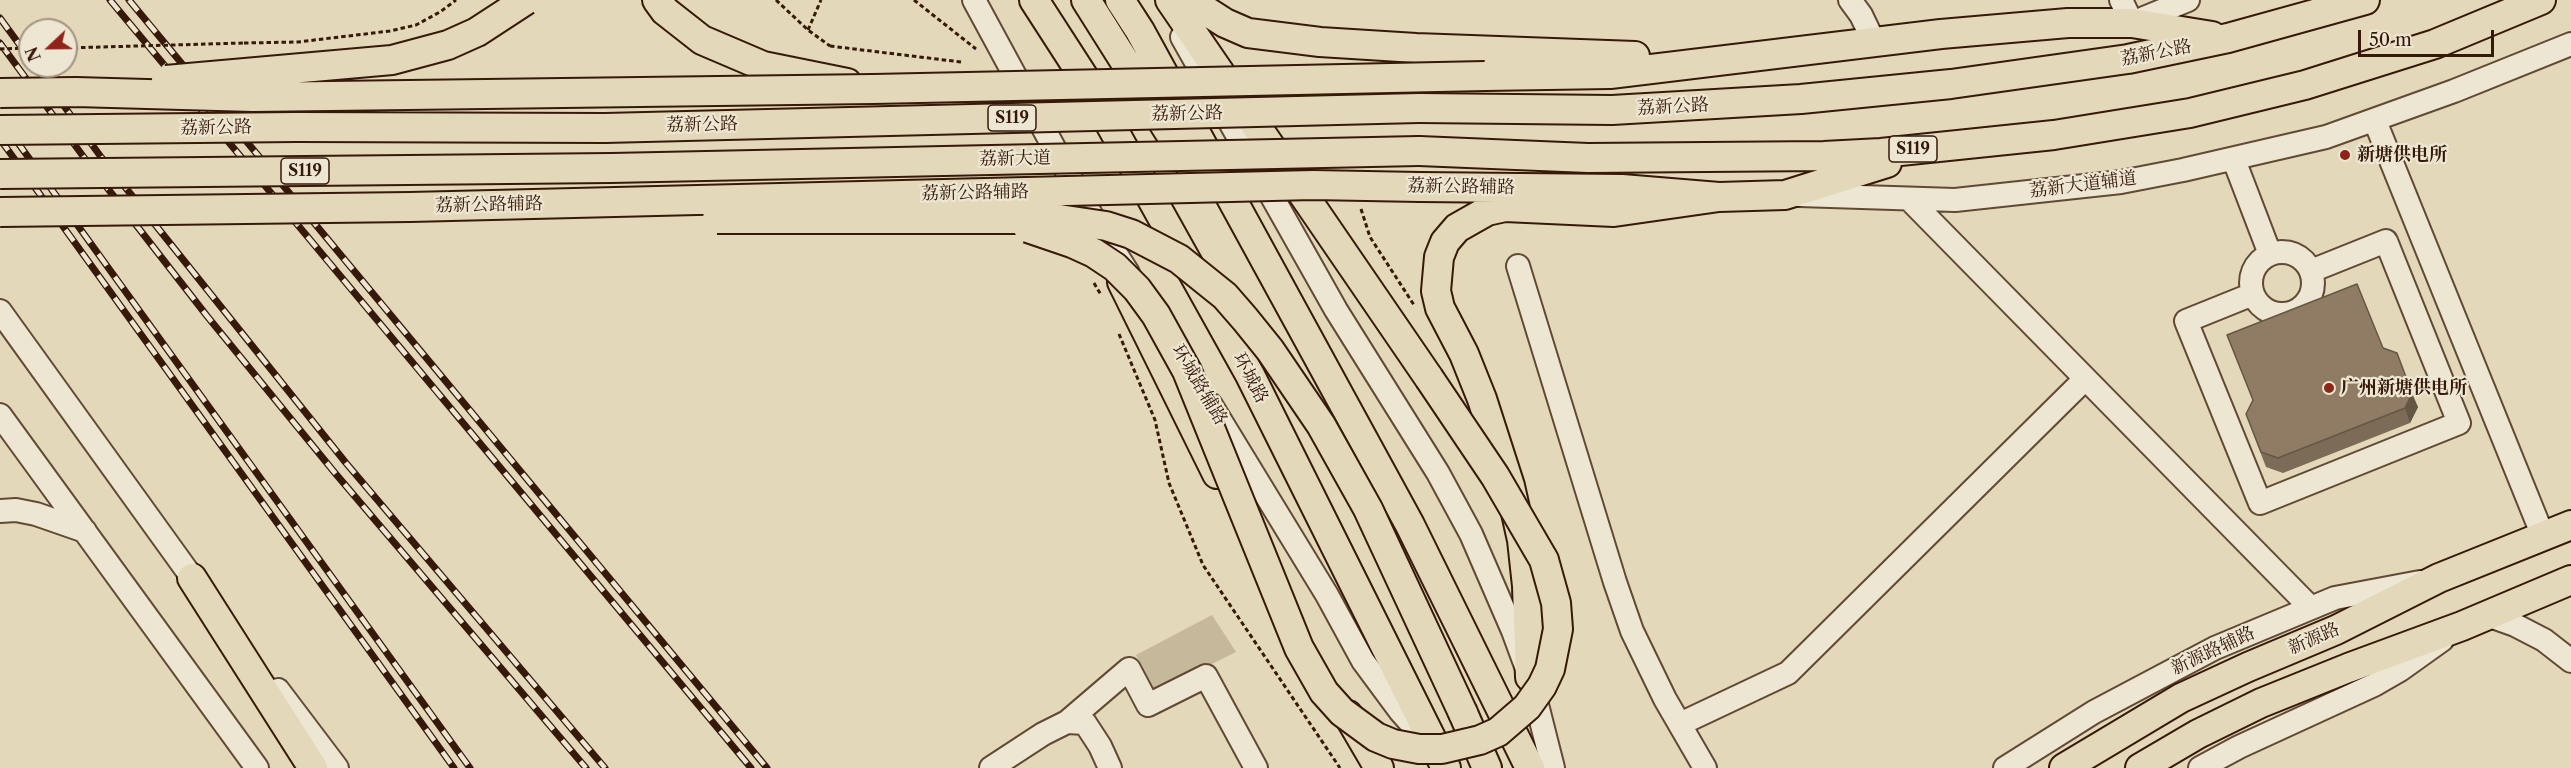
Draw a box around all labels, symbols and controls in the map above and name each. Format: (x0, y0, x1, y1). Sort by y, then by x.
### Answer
north arrow (18, 18, 78, 78)
scale bar (2361, 18, 2498, 56)
text: 50 m (2369, 29, 2412, 51)
street label: 荔新公路 (2119, 36, 2193, 70)
text: N (21, 44, 45, 64)
street label: 荔新公路 (1636, 94, 1710, 120)
street label: 荔新公路 (1151, 103, 1223, 125)
road number: S119 (988, 105, 1036, 131)
street label: 荔新公路 (666, 114, 738, 136)
street label: 荔新公路 (180, 117, 252, 139)
road number: S119 (1889, 136, 1937, 162)
place label: 新塘供电所 (2357, 144, 2447, 166)
street label: 荔新大道 (979, 148, 1051, 170)
marker: 新塘供电所 (2338, 148, 2352, 162)
road number: S119 (281, 158, 329, 184)
street label: 荔新大道辅道 (2028, 168, 2138, 202)
street label: 荔新公路辅路 (1407, 175, 1515, 199)
street label: 荔新公路辅路 (921, 181, 1029, 205)
street label: 荔新公路辅路 (435, 193, 543, 217)
street label: 环城路辅路 (1167, 341, 1231, 429)
street label: 环城路 (1228, 349, 1272, 407)
place label: 广州新塘供电所 (2341, 377, 2467, 399)
marker: 广州新塘供电所 (2322, 381, 2336, 395)
street label: 新源路 (2285, 619, 2343, 659)
street label: 新源路辅路 (2168, 622, 2258, 680)

